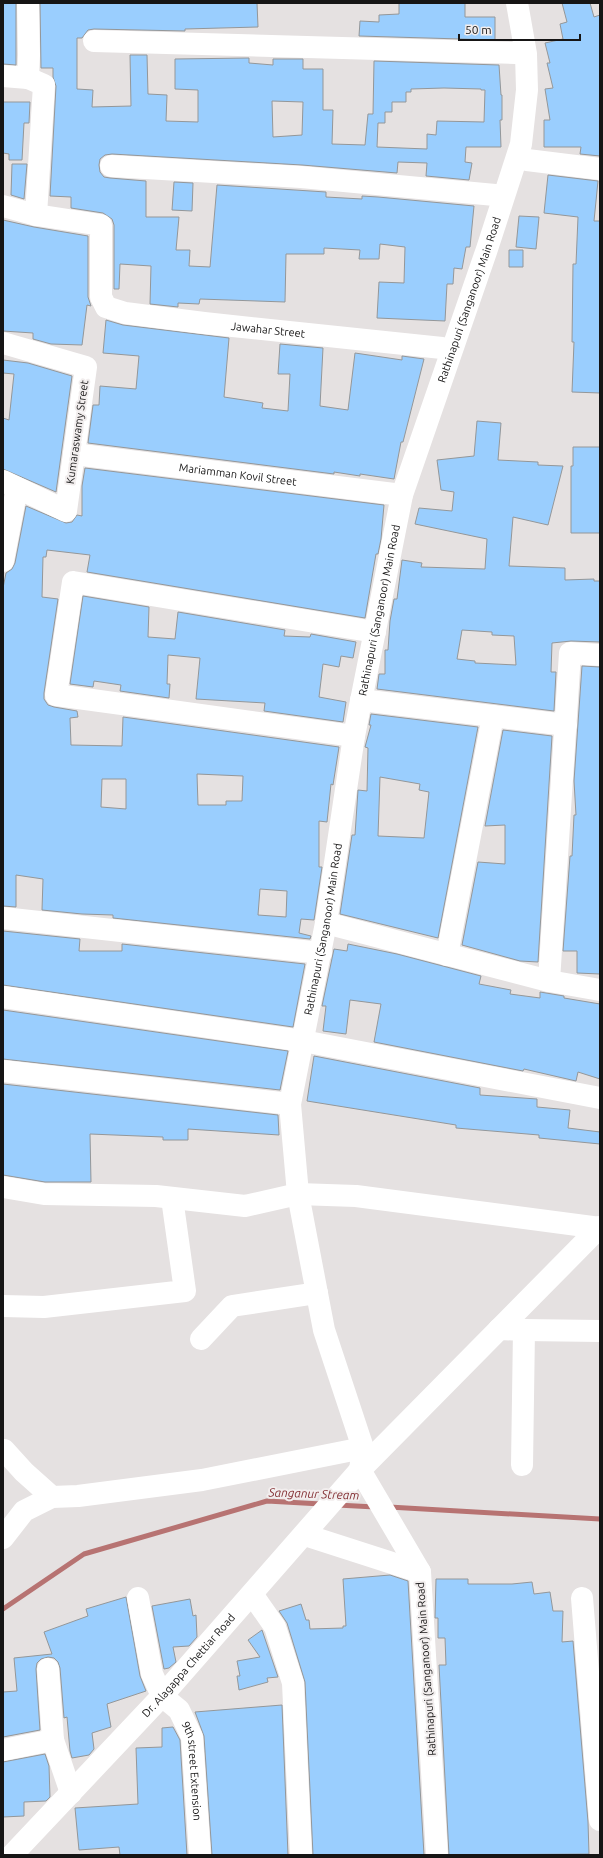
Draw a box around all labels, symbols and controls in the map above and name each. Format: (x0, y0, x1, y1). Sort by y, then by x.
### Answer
scale bar (459, 16, 580, 42)
text: 50 m (465, 23, 492, 36)
street label: Rathinapuri (Sanganoor) Main Road (435, 215, 503, 384)
street label: Jawahar Street (230, 320, 306, 340)
street label: Kumaraswamy Street (64, 379, 90, 485)
street label: Mariamman Kovil Street (178, 461, 298, 488)
street label: Rathinapuri (Sanganoor) Main Road (356, 524, 402, 697)
street label: Rathinapuri (Sanganoor) Main Road (302, 843, 344, 1016)
water label: Sanganur Stream (268, 1485, 360, 1502)
street label: Rathinapuri (Sanganoor) Main Road (414, 1582, 439, 1756)
street label: Dr. Alagappa Chettiar Road (140, 1611, 237, 1719)
street label: 9th street Extension (179, 1719, 204, 1821)

